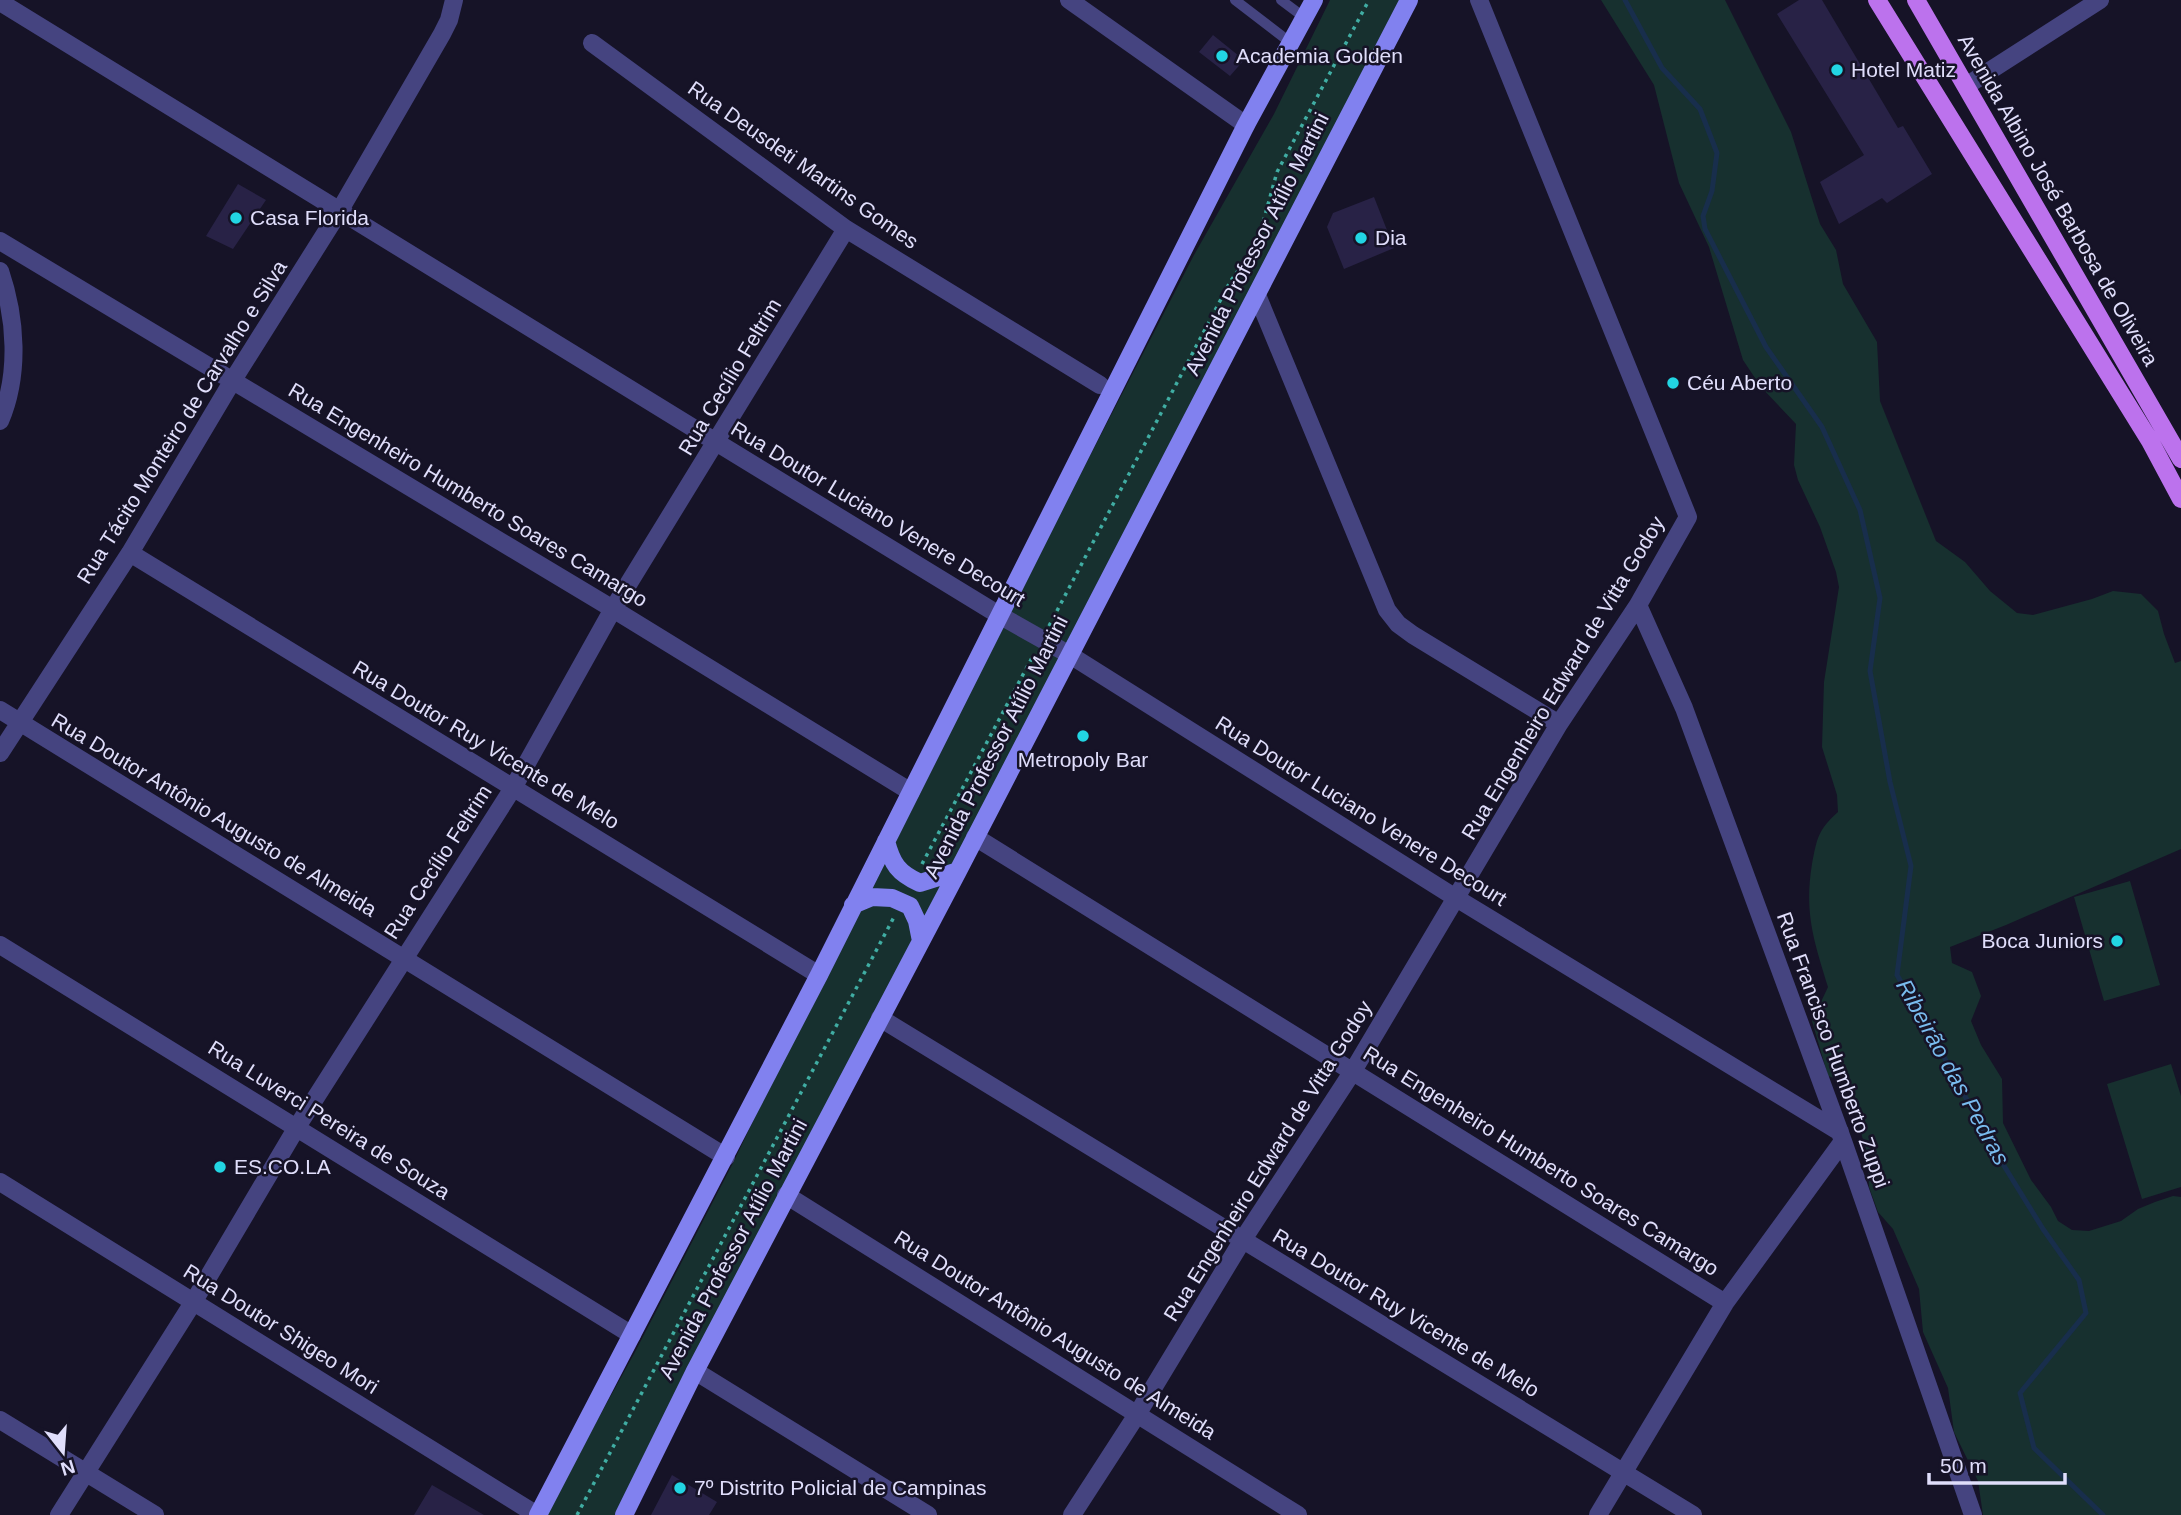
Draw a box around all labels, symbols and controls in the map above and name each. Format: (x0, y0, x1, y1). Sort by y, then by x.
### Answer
street label: Avenida Albino José Barbosa de Oliveira (1954, 30, 2163, 370)
place label: Academia Golden (1236, 44, 1403, 67)
marker: Academia Golden (1214, 48, 1230, 64)
place label: Hotel Matiz (1851, 58, 1956, 81)
marker: Hotel Matiz (1829, 62, 1845, 78)
street label: Rua Deusdeti Martins Gomes (684, 76, 923, 253)
street label: Avenida Professor Atílio Martini (1180, 109, 1333, 379)
place label: Casa Florida (250, 206, 369, 229)
marker: Casa Florida (228, 210, 244, 226)
place label: Dia (1375, 226, 1407, 249)
marker: Dia (1353, 230, 1369, 246)
street label: Rua Tácito Monteiro de Carvalho e Silva (72, 256, 291, 588)
street label: Rua Cecílio Feltrim (674, 294, 785, 459)
place label: Céu Aberto (1687, 371, 1792, 394)
marker: Céu Aberto (1665, 375, 1681, 391)
street label: Rua Engenheiro Humberto Soares Camargo (285, 378, 652, 611)
street label: Rua Doutor Luciano Venere Decourt (727, 417, 1029, 611)
street label: Rua Engenheiro Edward de Vitta Godoy (1457, 511, 1669, 844)
street label: Avenida Professor Atílio Martini (919, 612, 1072, 882)
street label: Rua Doutor Ruy Vicente de Melo (349, 656, 624, 833)
street label: Rua Doutor Antônio Augusto de Almeida (48, 708, 381, 921)
street label: Rua Doutor Luciano Venere Decourt (1212, 711, 1511, 910)
marker: Metropoly Bar (1075, 728, 1091, 744)
place label: Metropoly Bar (1018, 748, 1148, 771)
street label: Rua Cecílio Feltrim (379, 781, 496, 943)
street label: Rua Francisco Humberto Zuppi (1773, 909, 1894, 1191)
place label: Boca Juniors (1982, 929, 2103, 952)
marker: Boca Juniors (2109, 933, 2125, 949)
water label: Ribeirão das Pedras (1891, 975, 2015, 1170)
street label: Rua Engenheiro Edward de Vitta Godoy (1159, 996, 1376, 1325)
street label: Rua Luverci Pereira de Souza (204, 1036, 454, 1204)
street label: Rua Engenheiro Humberto Soares Camargo (1359, 1041, 1723, 1280)
street label: Avenida Professor Atílio Martini (654, 1115, 811, 1383)
place label: ES.CO.LA (234, 1155, 331, 1178)
marker: ES.CO.LA (212, 1159, 228, 1175)
street label: Rua Doutor Ruy Vicente de Melo (1269, 1224, 1544, 1401)
street label: Rua Doutor Antônio Augusto de Almeida (890, 1226, 1221, 1444)
street label: Rua Doutor Shigeo Mori (180, 1259, 383, 1398)
north arrow (28, 1417, 98, 1487)
scale bar (1929, 1442, 2066, 1486)
text: 50 m (1940, 1454, 1987, 1477)
text: N (58, 1456, 77, 1480)
place label: 7º Distrito Policial de Campinas (694, 1476, 986, 1499)
marker: 7º Distrito Policial de Campinas (672, 1480, 688, 1496)

